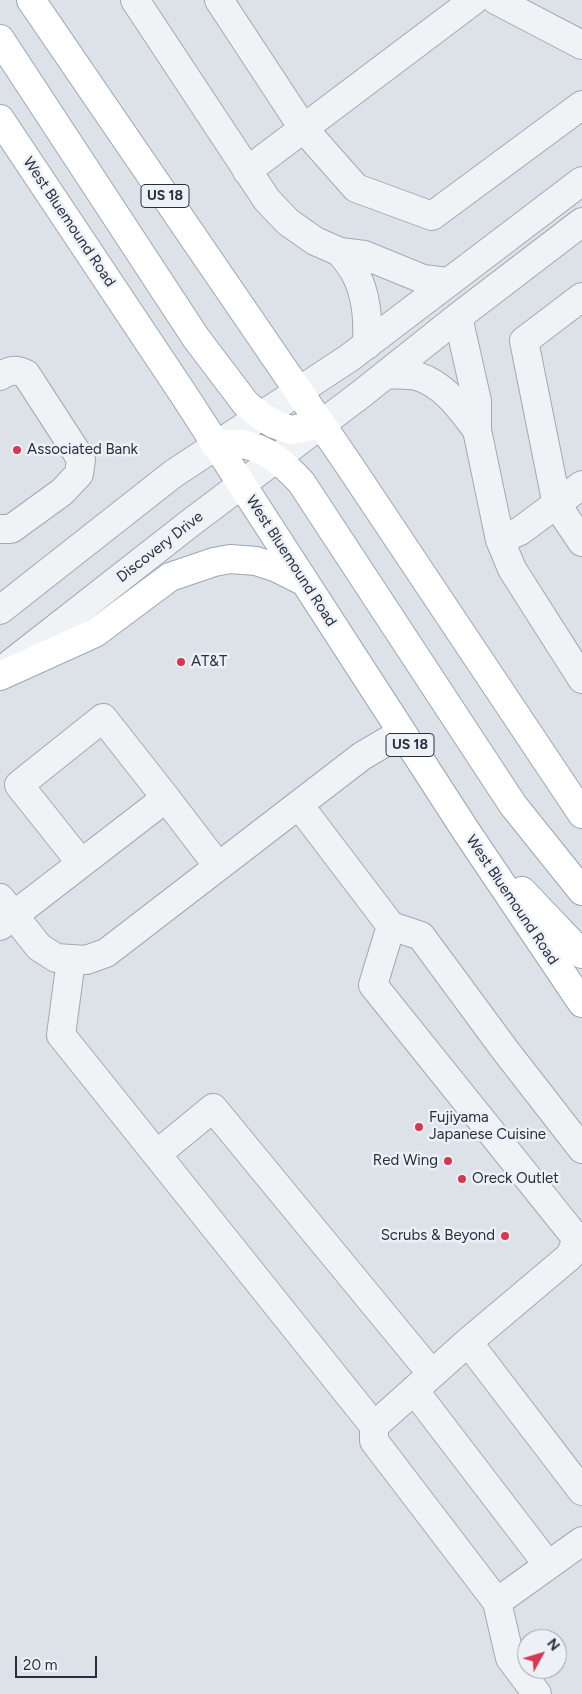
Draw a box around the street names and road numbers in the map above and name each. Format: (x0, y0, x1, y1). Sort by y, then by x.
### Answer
street label: West Bluemound Road (19, 154, 119, 290)
road number: US 18 (141, 185, 189, 208)
street label: West Bluemound Road (242, 492, 340, 630)
street label: Discovery Drive (113, 508, 207, 586)
road number: US 18 (386, 734, 434, 756)
street label: West Bluemound Road (462, 832, 562, 968)

